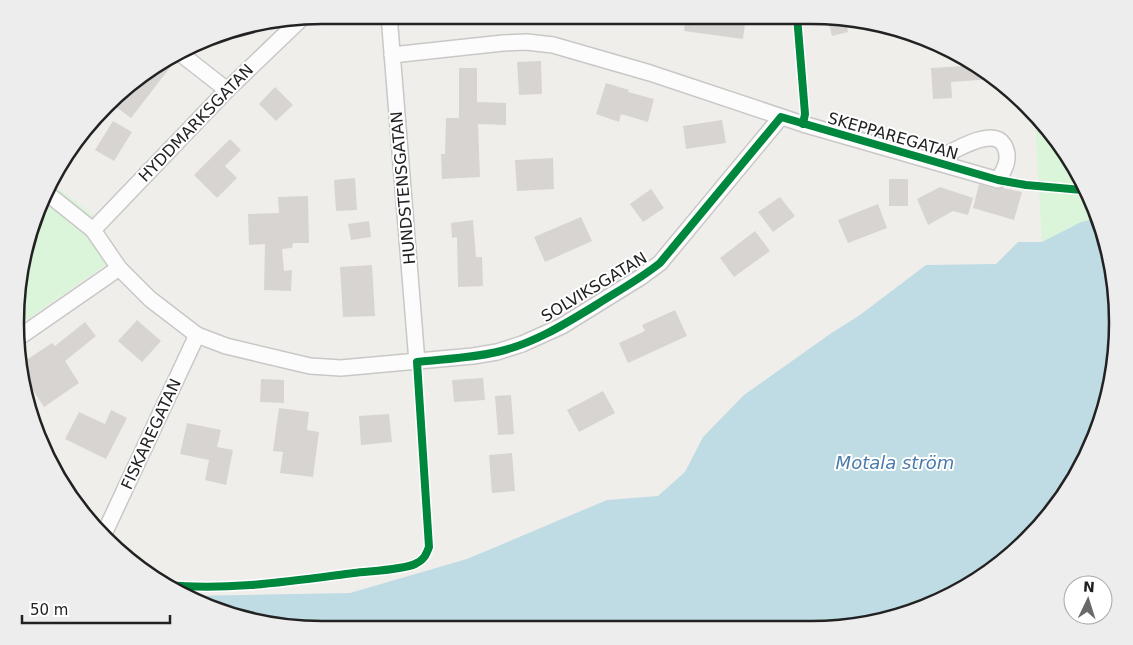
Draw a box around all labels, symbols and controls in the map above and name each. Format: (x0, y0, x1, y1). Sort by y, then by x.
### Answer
street label: HYDDMARKSGATAN (135, 60, 257, 186)
street label: SKEPPAREGATAN (826, 108, 960, 164)
street label: HUNDSTENSGATAN (387, 111, 419, 265)
street label: SOLVIKSGATAN (538, 248, 650, 326)
street label: FISKAREGATAN (117, 376, 185, 492)
water label: Motala ström (836, 452, 954, 473)
north arrow (1063, 575, 1113, 625)
text: N (1083, 579, 1095, 595)
scale bar (22, 592, 170, 624)
text: 50 m (30, 601, 68, 619)

